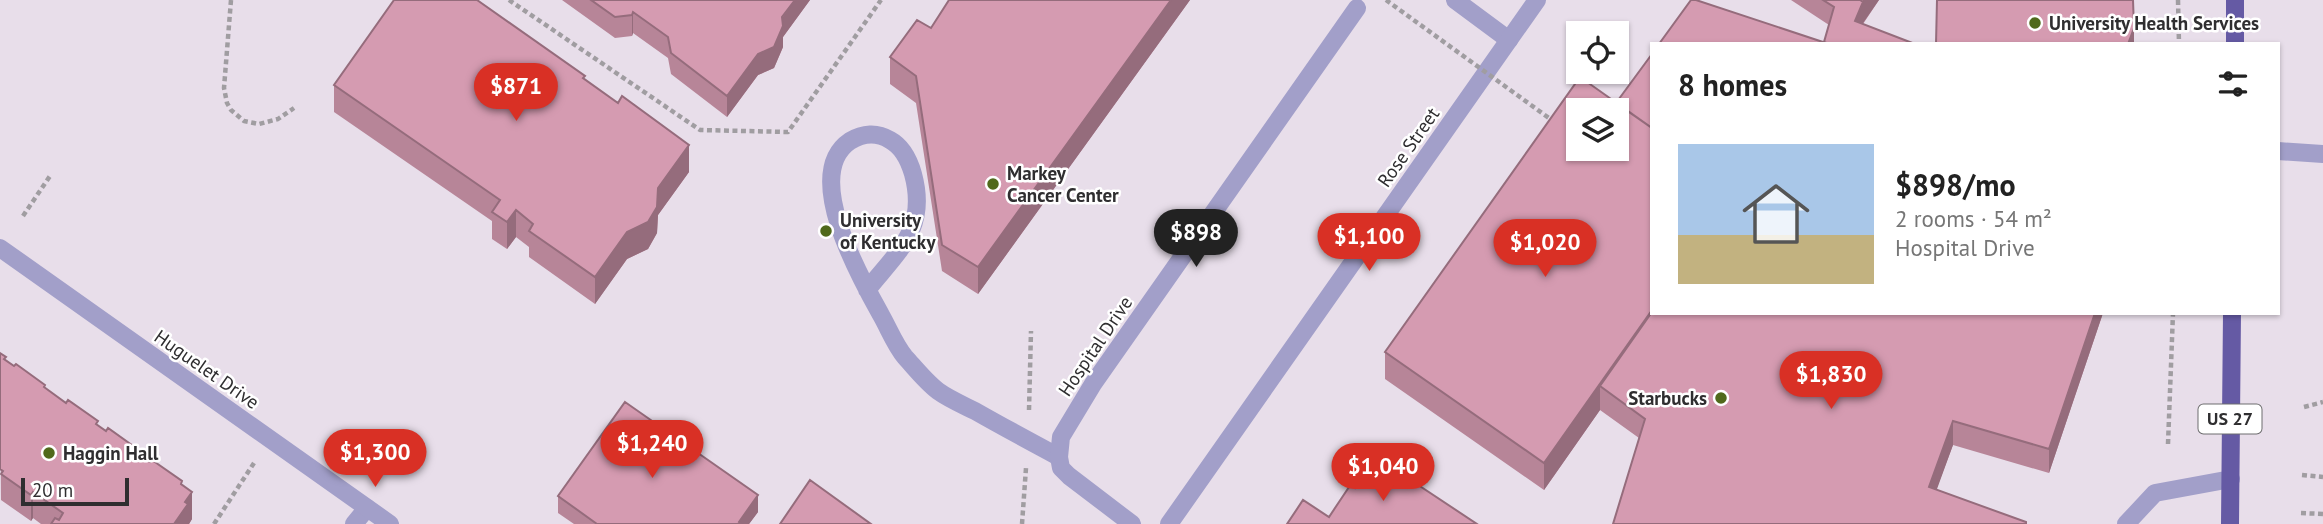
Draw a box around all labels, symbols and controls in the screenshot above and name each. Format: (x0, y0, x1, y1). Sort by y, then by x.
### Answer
place label: University Health Services (2049, 11, 2259, 35)
marker: University Health Services (2027, 15, 2043, 31)
map controls (1566, 21, 1629, 161)
button: locate (1566, 21, 1629, 84)
pin: $871 (475, 64, 557, 123)
text: 8 homes (1678, 65, 1787, 104)
icon: filters (2214, 65, 2252, 103)
text: $871 (490, 71, 542, 100)
button: layers (1566, 98, 1629, 161)
street label: Rose Street (1372, 102, 1444, 191)
place label: Markey Cancer Center (1007, 161, 1119, 207)
text: $898/mo (1895, 165, 2016, 204)
icon: home (1734, 172, 1818, 256)
marker: Markey Cancer Center (985, 176, 1001, 192)
text: 2 rooms · 54 m² (1895, 204, 2052, 233)
place label: University of Kentucky (840, 208, 936, 254)
pin: $898 (1155, 210, 1237, 269)
pin: $1,100 (1312, 214, 1426, 273)
text: $898 (1170, 217, 1222, 246)
pin: $1,020 (1488, 219, 1602, 279)
text: $1,100 (1333, 221, 1405, 250)
marker: University of Kentucky (818, 223, 834, 239)
text: $1,020 (1509, 227, 1581, 256)
text: Hospital Drive (1895, 233, 2035, 262)
street label: Hospital Drive (1053, 291, 1137, 401)
street label: Huguelet Drive (150, 324, 264, 414)
pin: $1,830 (1774, 352, 1888, 411)
text: $1,830 (1795, 359, 1867, 388)
place label: Starbucks (1628, 386, 1707, 410)
marker: Starbucks (1713, 390, 1729, 406)
road number: US 27 (2198, 404, 2262, 433)
pin: $1,240 (595, 420, 709, 480)
text: $1,240 (616, 428, 688, 457)
pin: $1,300 (318, 430, 432, 489)
text: $1,300 (339, 437, 411, 466)
place label: Haggin Hall (63, 441, 159, 465)
pin: $1,040 (1326, 444, 1440, 503)
marker: Haggin Hall (41, 445, 57, 461)
text: $1,040 (1347, 451, 1419, 480)
scale bar (21, 475, 130, 507)
text: 20 m (32, 478, 73, 502)

